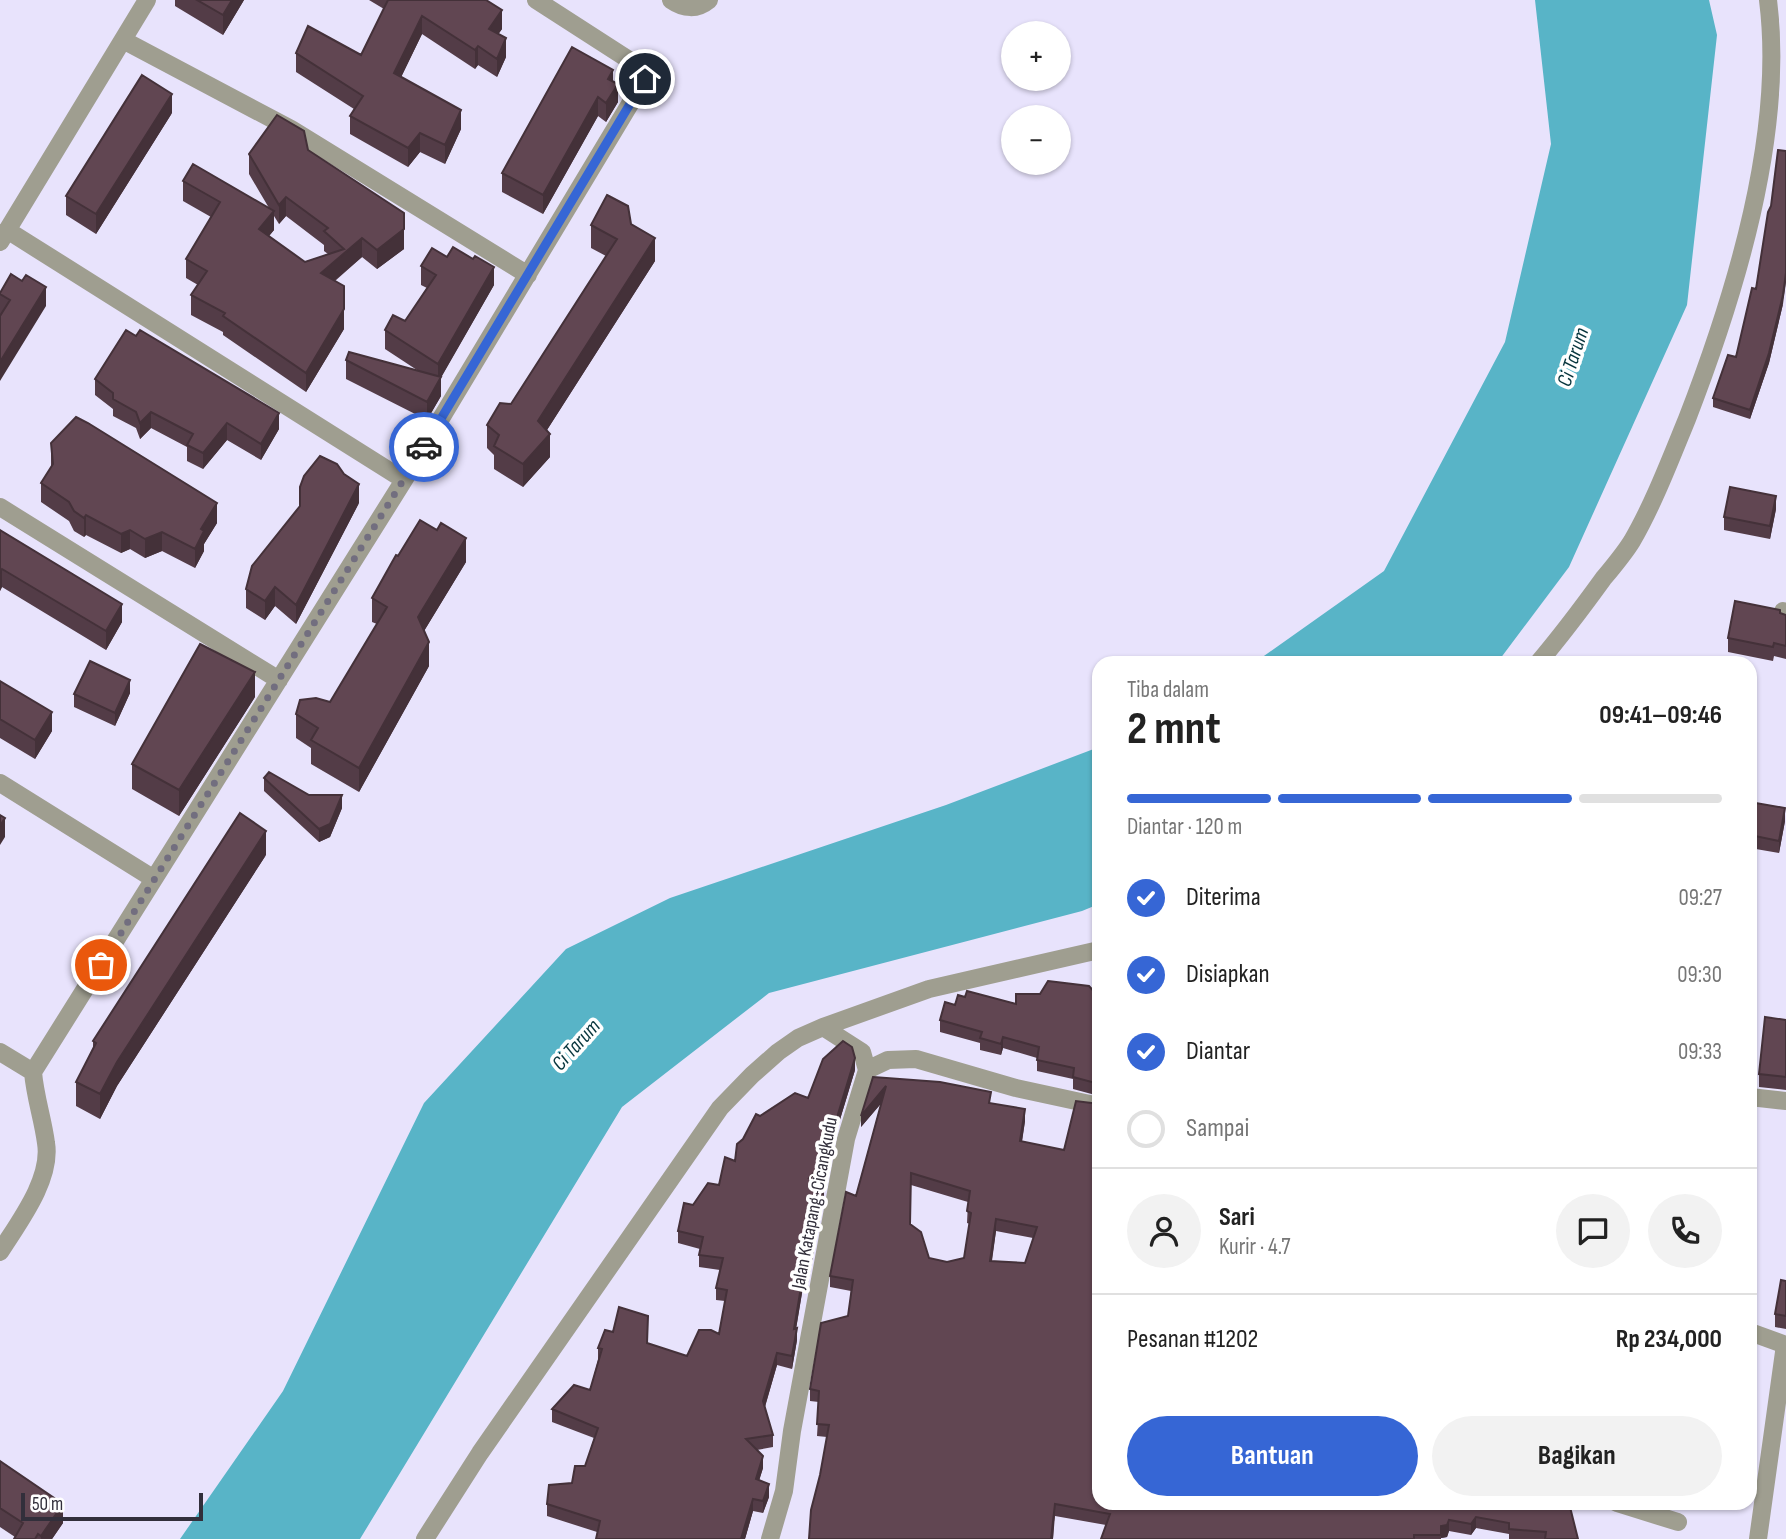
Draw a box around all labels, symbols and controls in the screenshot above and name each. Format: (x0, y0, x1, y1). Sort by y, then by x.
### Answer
map controls (1001, 21, 1071, 175)
button: + (1001, 21, 1071, 91)
pin (615, 49, 675, 109)
icon: home (626, 60, 664, 98)
button: − (1001, 105, 1071, 175)
water label: Ci Tarum (1552, 324, 1594, 390)
courier (389, 412, 459, 482)
icon: car (405, 428, 443, 466)
text: Tiba dalam (1127, 676, 1209, 704)
text: 09:41–09:46 (1599, 700, 1722, 731)
text: 2 mnt (1127, 702, 1221, 757)
text: Diantar · 120 m (1127, 813, 1242, 841)
icon: check (1127, 879, 1165, 917)
text: Diterima (1186, 882, 1261, 913)
text: 09:27 (1679, 884, 1722, 912)
pin (71, 935, 131, 995)
icon: bag (82, 946, 120, 984)
icon: check (1127, 956, 1165, 994)
text: Disiapkan (1186, 959, 1270, 990)
text: 09:30 (1677, 961, 1722, 989)
water label: Ci Tarum (547, 1014, 605, 1076)
icon: check (1127, 1033, 1165, 1071)
text: Diantar (1186, 1036, 1250, 1067)
text: 09:33 (1678, 1038, 1722, 1066)
text: Sampai (1186, 1113, 1249, 1144)
street label: Jalan Katapang-Cicangkudu (787, 1115, 843, 1292)
button: person (1127, 1194, 1201, 1268)
button: chat (1556, 1194, 1630, 1268)
button: phone (1648, 1194, 1722, 1268)
text: Sari (1219, 1202, 1255, 1233)
text: Kurir · 4.7 (1219, 1233, 1291, 1261)
text: Pesanan #1202 (1127, 1324, 1258, 1355)
text: Rp 234,000 (1616, 1324, 1722, 1355)
button: Bantuan (1127, 1416, 1418, 1496)
button: Bagikan (1432, 1416, 1722, 1496)
scale bar (21, 1490, 203, 1522)
text: 50 m (32, 1493, 63, 1516)

